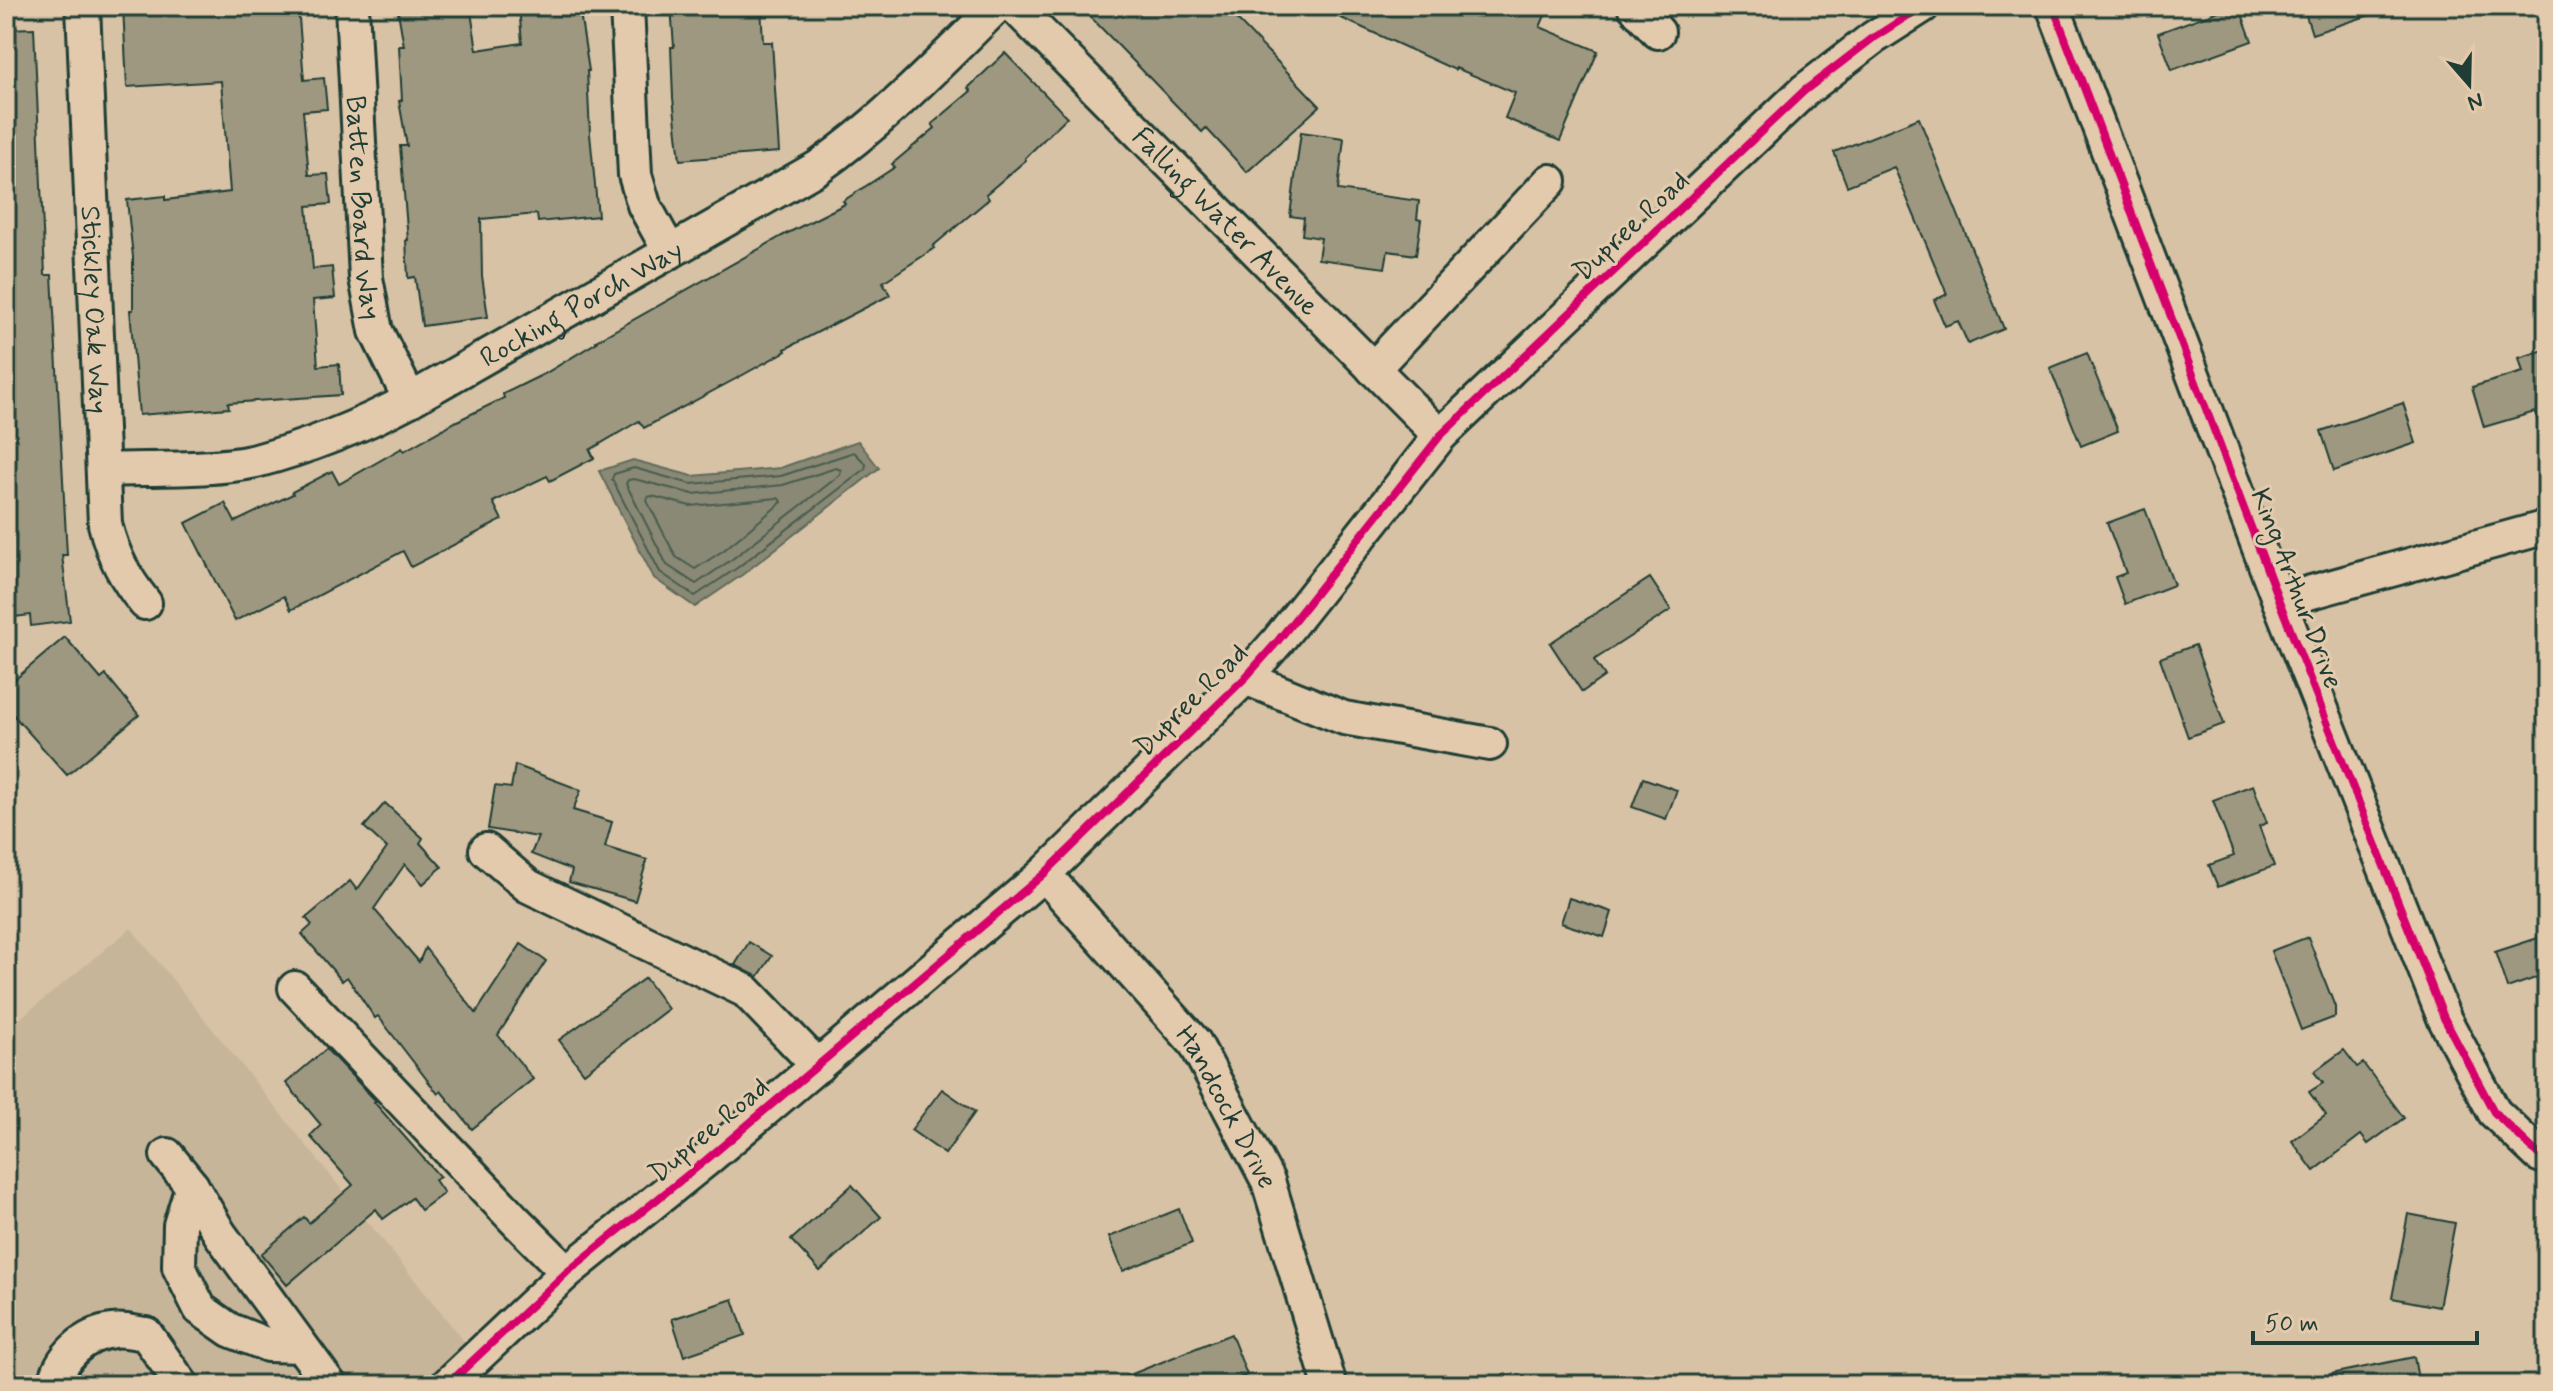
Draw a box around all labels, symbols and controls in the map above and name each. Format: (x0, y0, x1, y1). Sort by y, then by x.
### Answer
north arrow (2429, 44, 2509, 124)
text: N (2463, 85, 2487, 117)
street label: Batten Board Way (336, 95, 390, 323)
street label: Falling Water Avenue (1123, 120, 1327, 325)
street label: Dupree Road (1565, 163, 1698, 290)
street label: Stickley Oak Way (70, 205, 116, 415)
street label: Rocking Porch Way (474, 232, 690, 377)
street label: King Arthur Drive (2239, 483, 2351, 695)
street label: Dupree Road (1127, 636, 1257, 766)
street label: Handcock Drive (1167, 1018, 1285, 1196)
street label: Dupree Road (642, 1070, 778, 1192)
scale bar (2253, 1295, 2477, 1345)
text: 50 m (2265, 1309, 2319, 1340)

